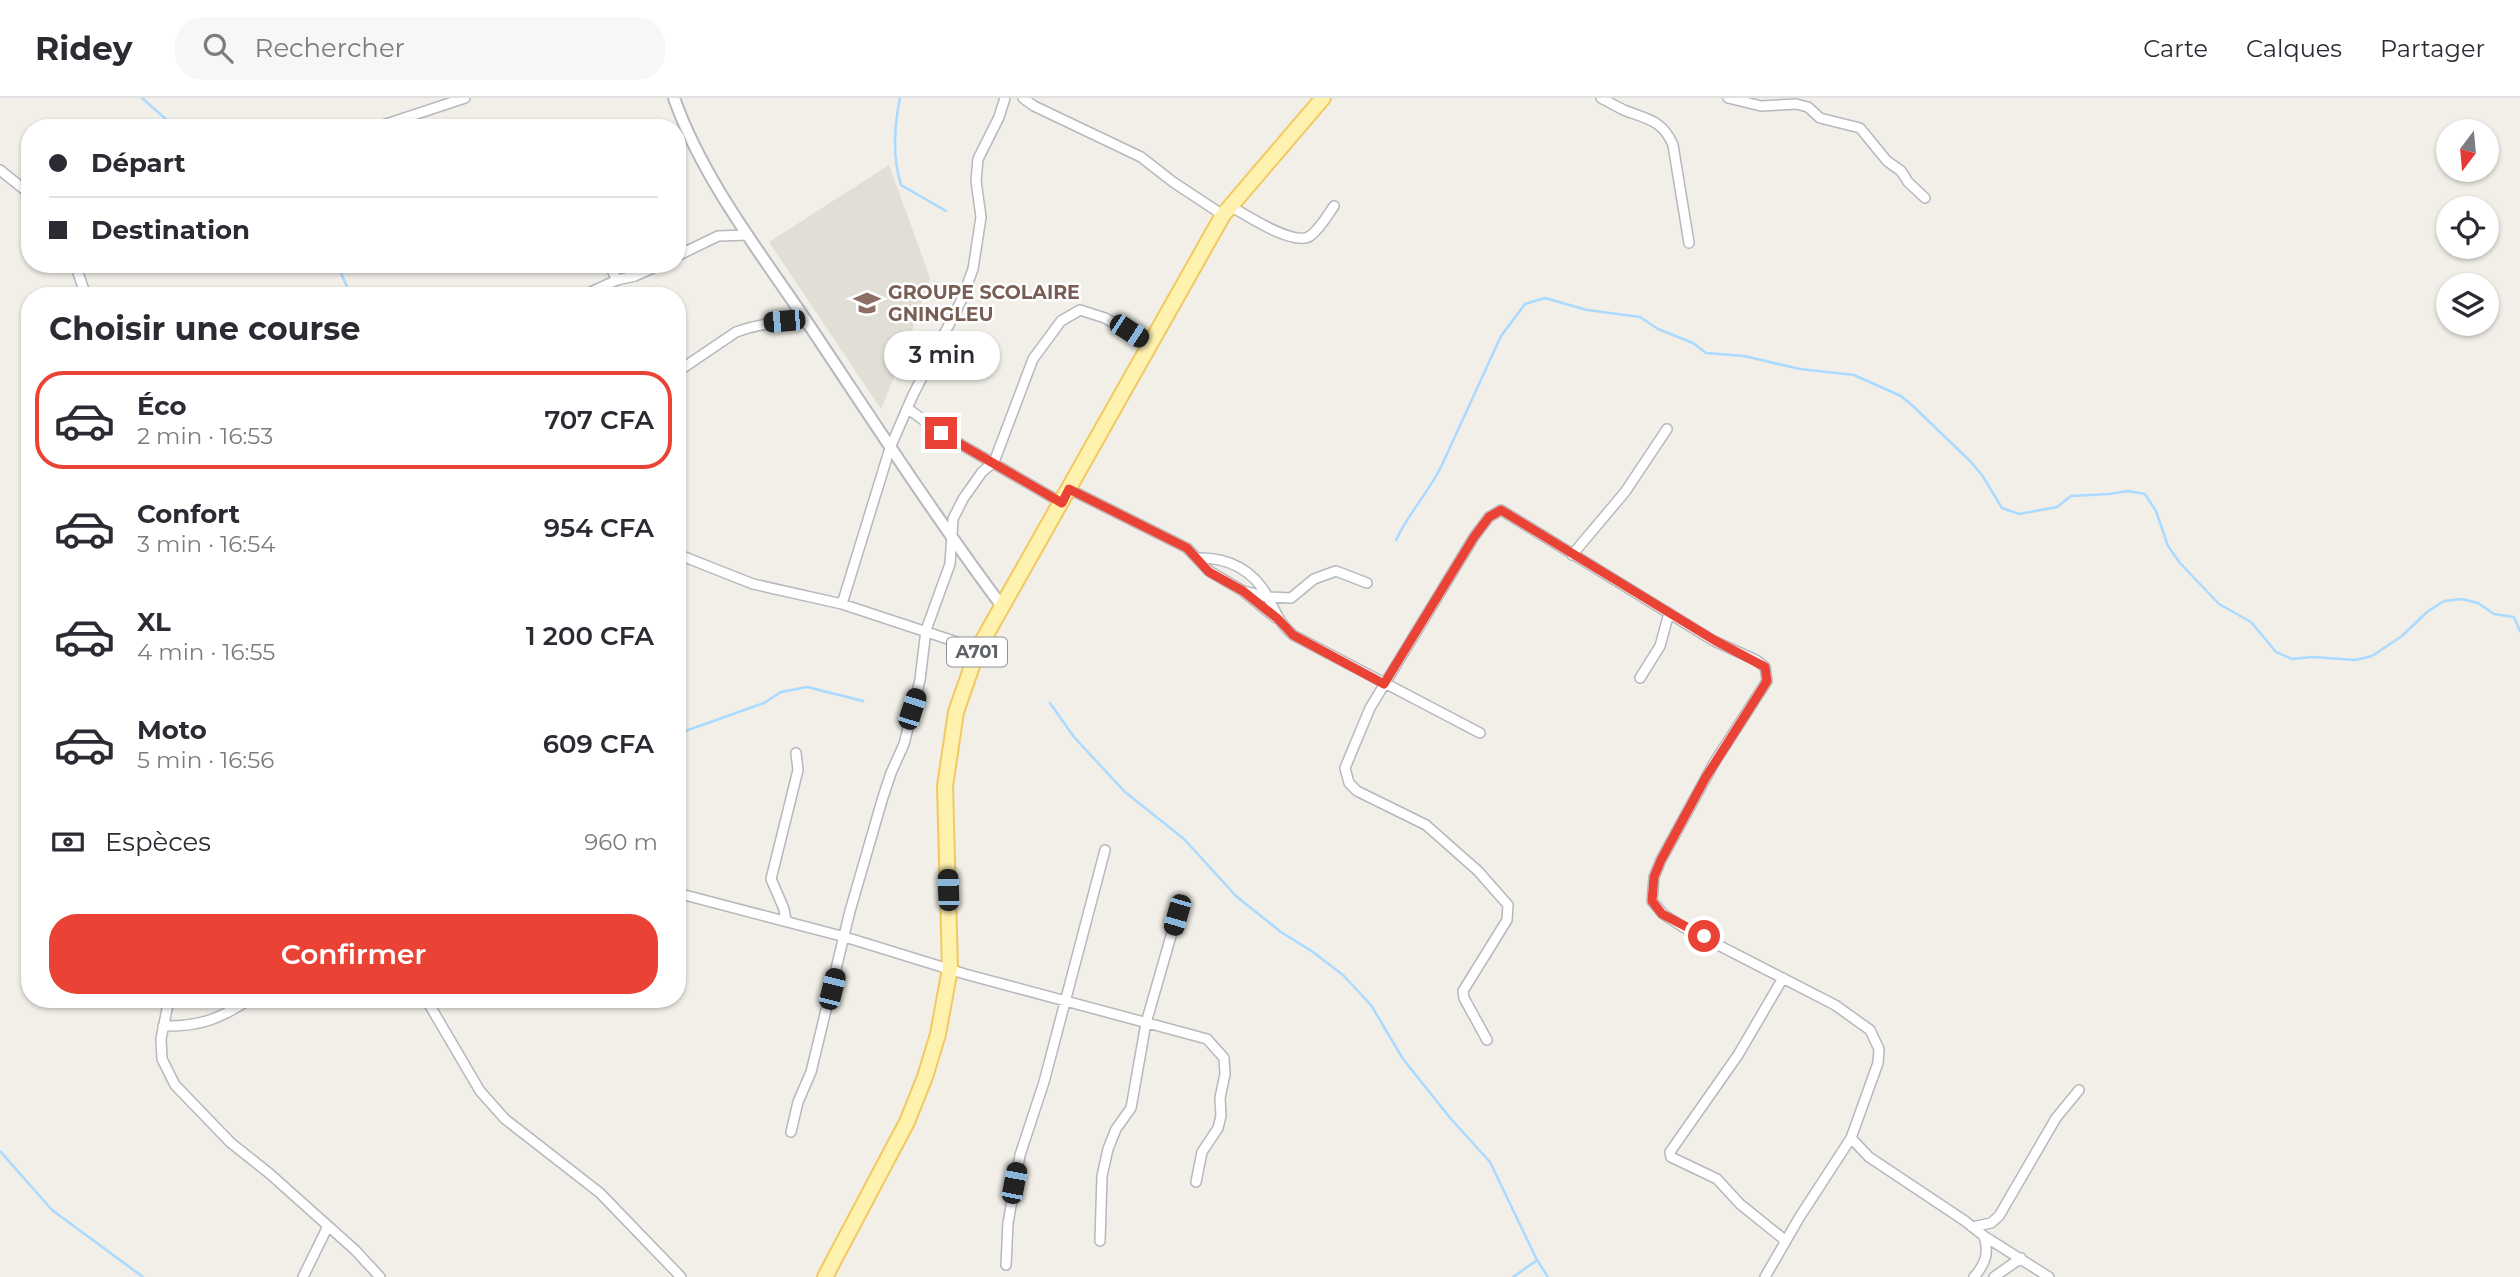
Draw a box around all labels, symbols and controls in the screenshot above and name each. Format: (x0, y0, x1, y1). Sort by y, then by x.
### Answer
search box (175, 17, 665, 80)
text: Ridey (35, 28, 133, 68)
icon: search (199, 29, 237, 67)
text: Rechercher (255, 32, 405, 64)
text: Carte (2143, 34, 2208, 63)
text: Calques (2246, 34, 2342, 63)
text: Partager (2380, 34, 2485, 63)
north arrow (2436, 119, 2499, 182)
map controls (2436, 119, 2499, 336)
text: Départ (91, 147, 186, 179)
button: locate (2436, 196, 2499, 259)
text: Destination (91, 214, 250, 246)
button: layers (2436, 273, 2499, 336)
place label: GROUPE SCOLAIRE GNINGLEU (888, 281, 1080, 326)
school or university icon: GROUPE SCOLAIRE GNINGLEU (852, 288, 882, 318)
text: Choisir une course (49, 309, 361, 348)
car (763, 309, 806, 333)
car (1106, 311, 1153, 351)
callout: 3 min (883, 331, 999, 380)
text: 3 min (909, 341, 975, 369)
icon: car (53, 389, 116, 452)
text: Éco (137, 390, 187, 422)
text: 707 CFA (544, 404, 654, 436)
route end (925, 417, 957, 449)
text: 2 min · 16:53 (137, 422, 273, 450)
icon: car (53, 497, 116, 560)
text: Confort (137, 498, 240, 530)
text: 954 CFA (544, 512, 654, 544)
text: 3 min · 16:54 (137, 530, 275, 558)
icon: car (53, 605, 116, 668)
text: XL (137, 606, 171, 638)
text: 1 200 CFA (526, 620, 654, 652)
text: 4 min · 16:55 (137, 638, 275, 666)
road number: A701 (947, 638, 1007, 666)
car (896, 686, 929, 732)
icon: car (53, 713, 116, 776)
text: Moto (137, 714, 207, 746)
text: 609 CFA (543, 728, 654, 760)
text: 5 min · 16:56 (137, 746, 274, 774)
icon: cash (49, 823, 87, 861)
text: Espèces (105, 826, 211, 858)
text: 960 m (584, 828, 658, 856)
car (937, 869, 960, 911)
car (1162, 892, 1193, 938)
button: Confirmer (49, 914, 658, 994)
route start (1688, 920, 1720, 952)
car (817, 966, 848, 1012)
car (1000, 1160, 1029, 1206)

